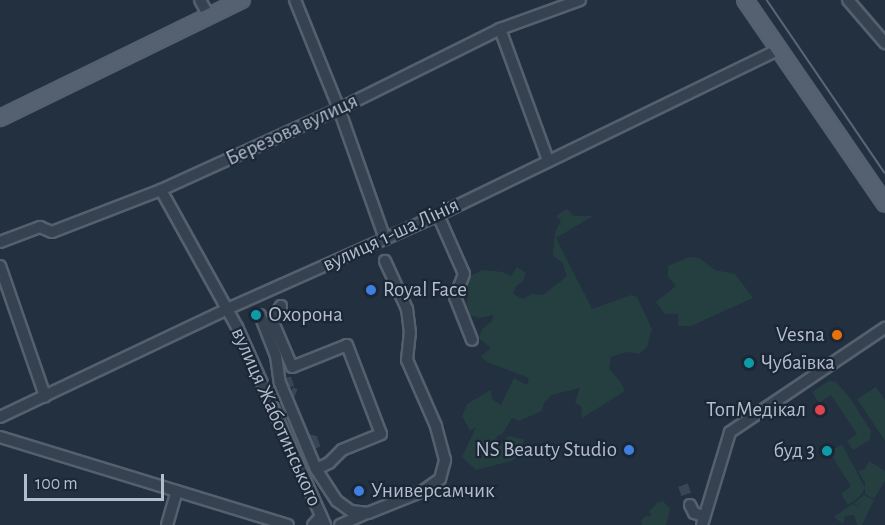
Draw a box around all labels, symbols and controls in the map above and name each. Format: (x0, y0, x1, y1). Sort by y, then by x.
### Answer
street label: Березова вулиця (222, 88, 362, 172)
street label: вулиця 1-ша Лінія (319, 192, 463, 278)
place label: Royal Face (383, 277, 467, 303)
marker: Royal Face (364, 283, 378, 297)
place label: Охорона (268, 302, 343, 328)
marker: Охорона (249, 308, 263, 322)
place label: Vesna (776, 322, 825, 348)
street label: вулиця Жаботинського (225, 324, 327, 510)
marker: Vesna (830, 328, 844, 342)
place label: Чубаївка (761, 350, 835, 376)
marker: Чубаївка (742, 356, 756, 370)
place label: ТопМедікал (706, 397, 806, 423)
marker: ТопМедікал (811, 401, 829, 419)
place label: NS Beauty Studio (475, 437, 617, 463)
place label: буд 3 (774, 438, 815, 464)
marker: NS Beauty Studio (622, 443, 636, 457)
marker: буд 3 (820, 444, 834, 458)
scale bar (27, 462, 166, 500)
text: 100 m (35, 475, 78, 493)
place label: Универсамчик (371, 478, 495, 504)
marker: Универсамчик (352, 484, 366, 498)

